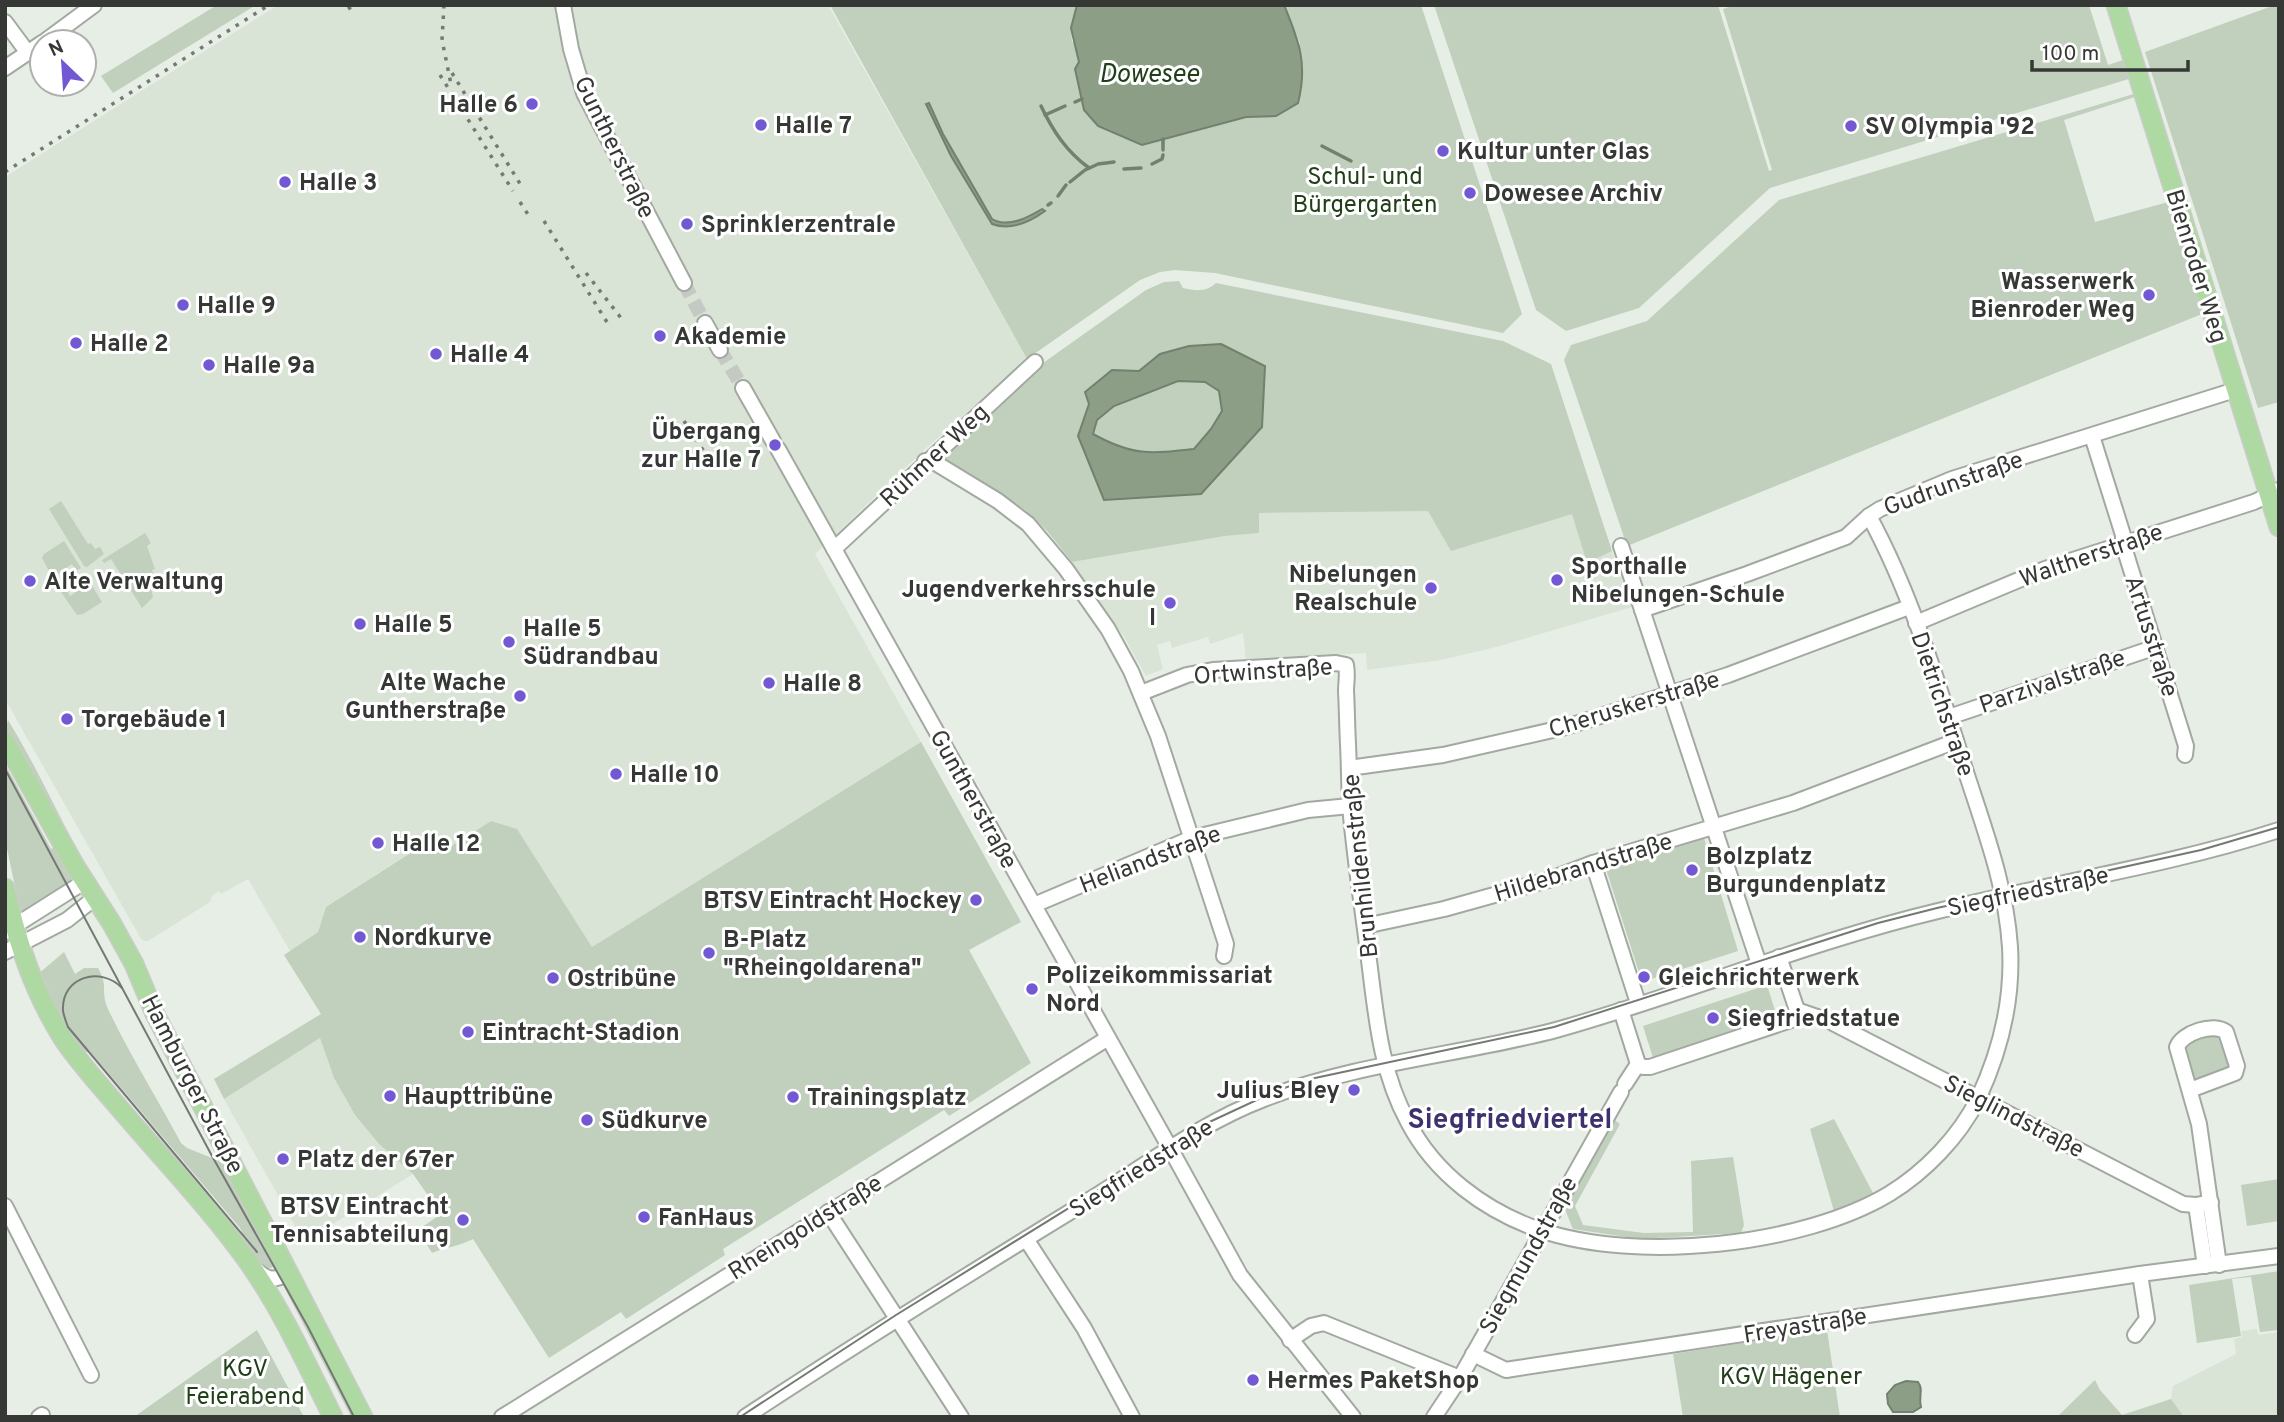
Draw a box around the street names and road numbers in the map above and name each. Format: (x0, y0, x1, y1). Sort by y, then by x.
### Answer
street label: Guntherstraße (566, 72, 661, 224)
street label: Bienroder Weg (2157, 186, 2233, 347)
street label: Rühmer Weg (875, 398, 996, 515)
street label: Gudrunstraße (1880, 446, 2028, 524)
street label: Waltherstraße (2016, 518, 2167, 595)
street label: Artusstraße (2116, 572, 2184, 701)
street label: Dietrichstraße (1902, 628, 1980, 781)
street label: Parzivalstraße (1976, 644, 2130, 722)
street label: Ortwinstraße (1193, 653, 1334, 693)
street label: Cheruskerstraße (1545, 666, 1724, 746)
street label: Guntherstraße (922, 725, 1023, 875)
street label: Brunhildenstraße (1337, 772, 1387, 959)
street label: Heliandstraße (1076, 820, 1226, 902)
street label: Hildebrandstraße (1491, 828, 1676, 910)
street label: Siegfriedstraße (1945, 861, 2112, 925)
street label: Hamburger Straße (133, 990, 249, 1179)
street label: Sieglindstraße (1938, 1069, 2088, 1166)
street label: Siegfriedstraße (1064, 1113, 1220, 1226)
street label: Rheingoldstraße (723, 1169, 889, 1288)
street label: Siegmundstraße (1474, 1172, 1585, 1340)
street label: Freyastraße (1741, 1302, 1869, 1352)

